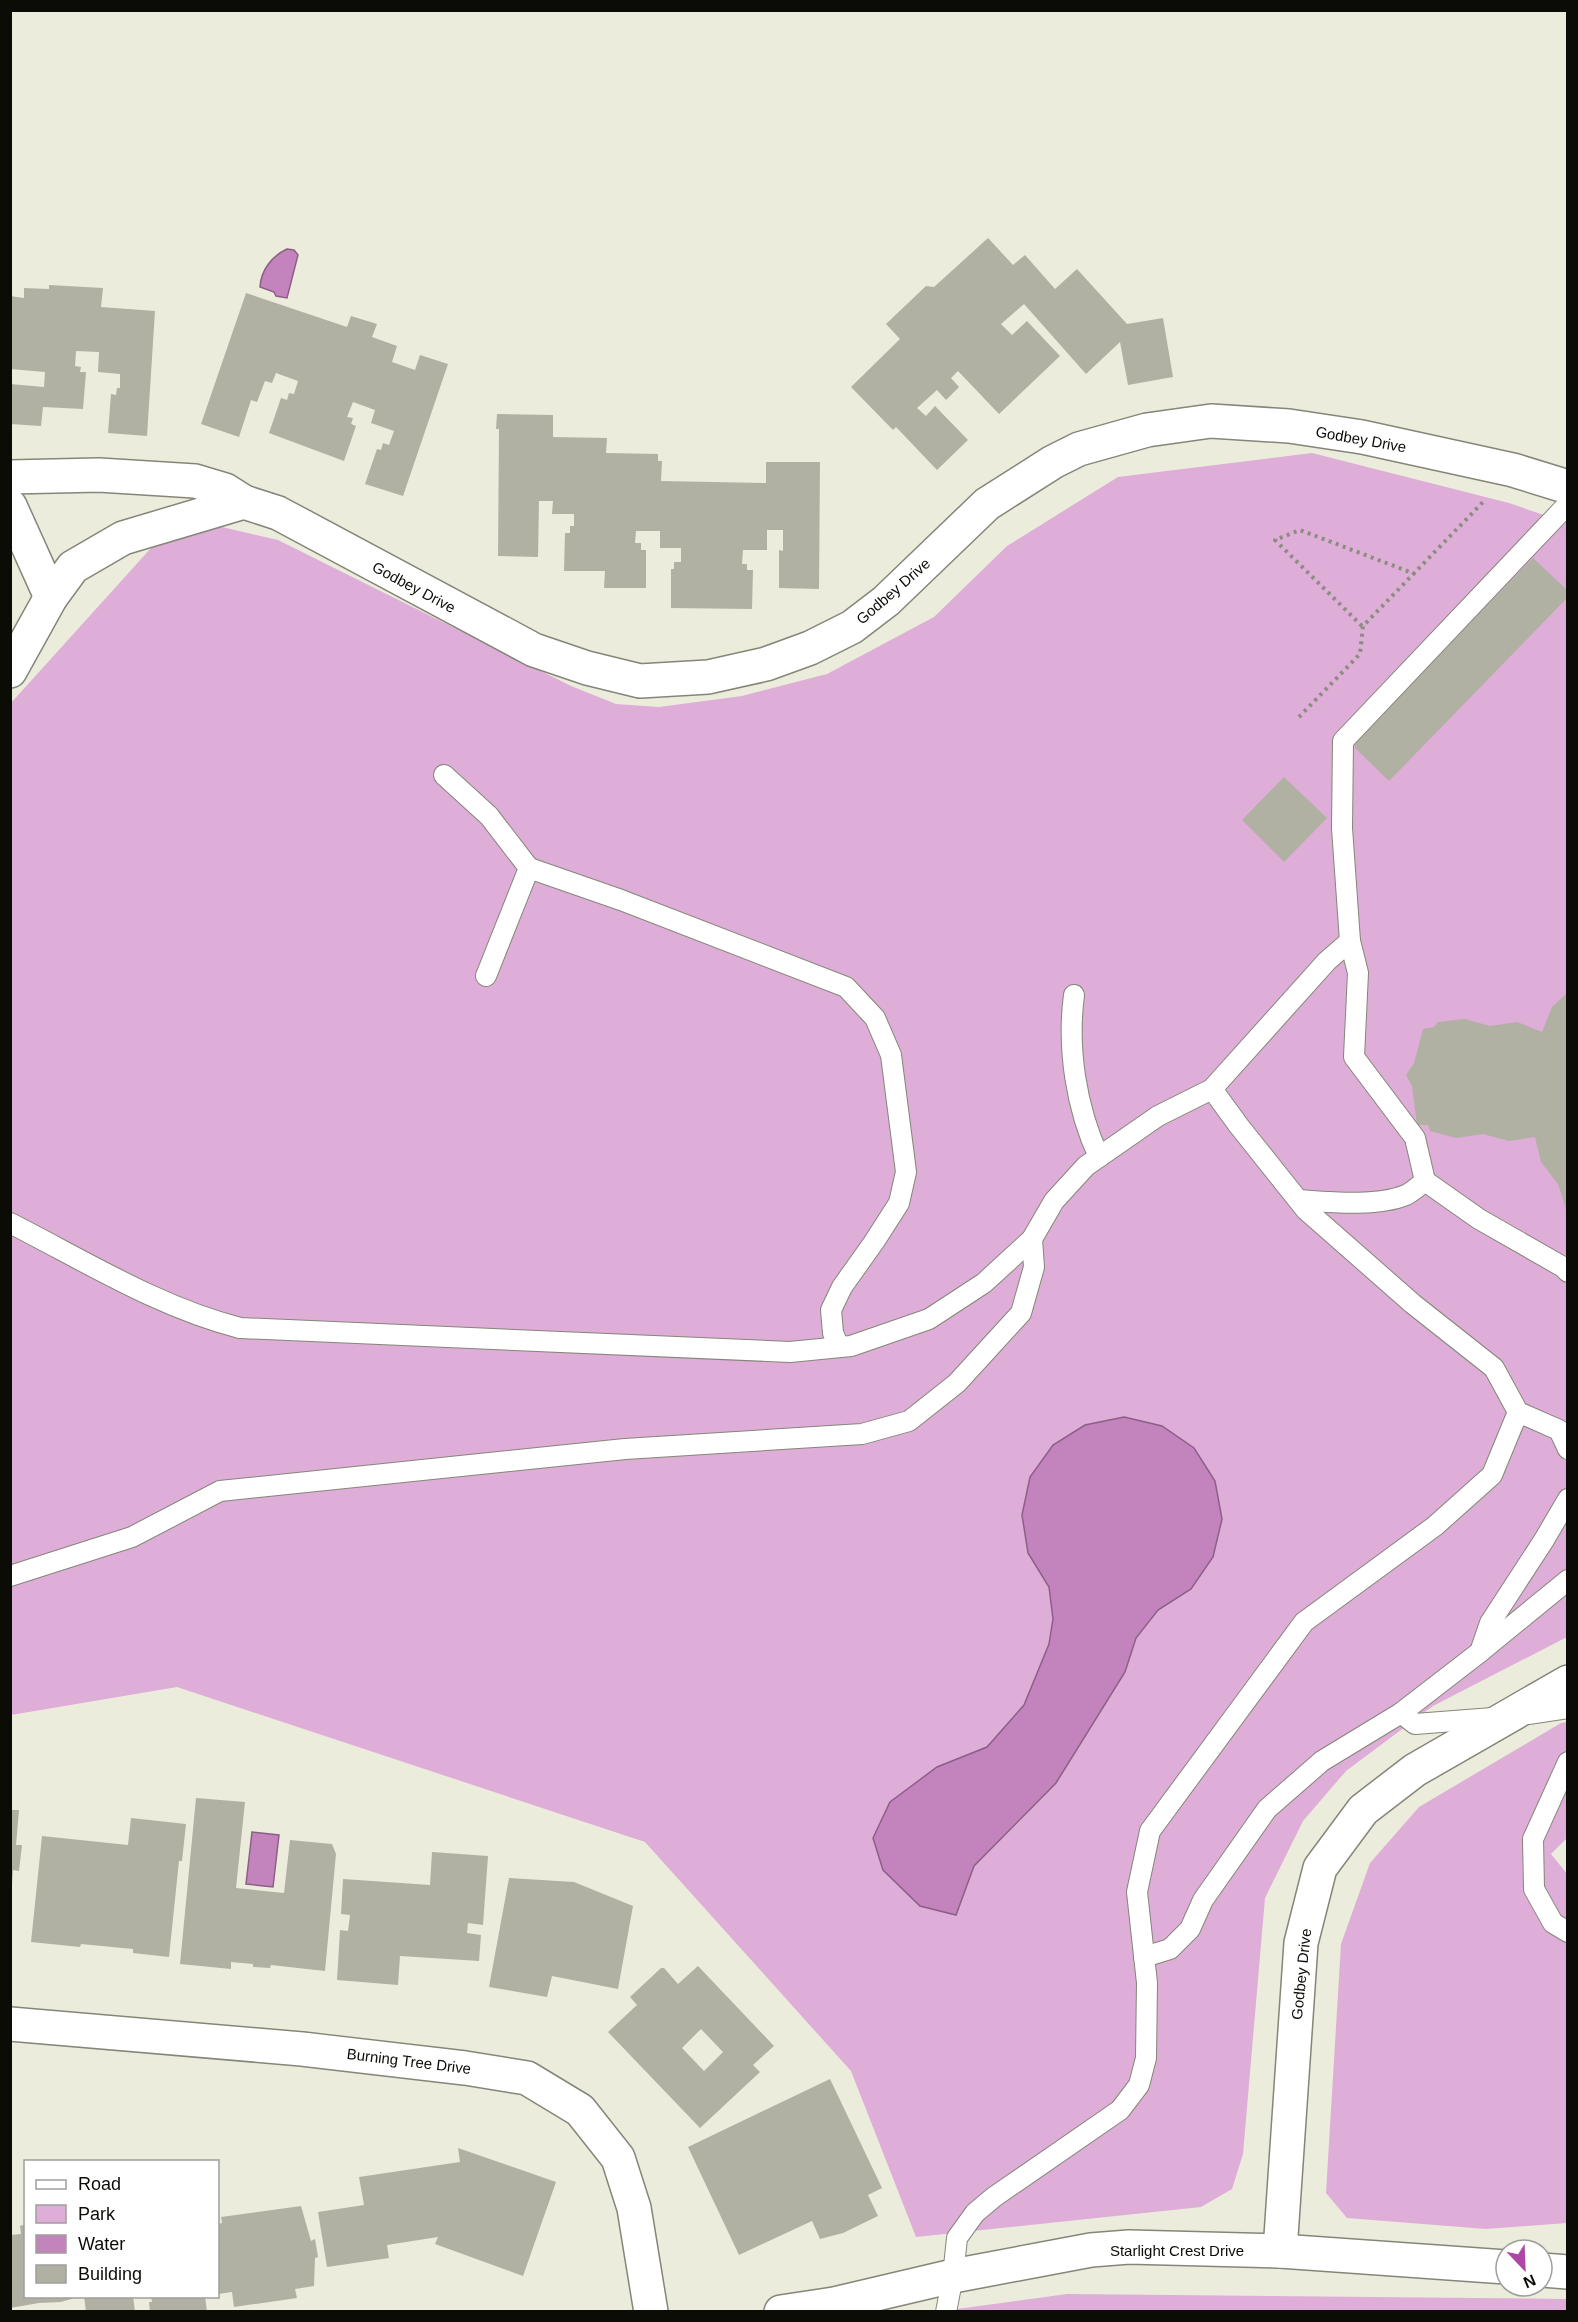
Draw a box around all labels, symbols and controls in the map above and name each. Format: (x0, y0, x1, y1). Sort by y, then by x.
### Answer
street label: Godbey Drive (1314, 423, 1408, 455)
street label: Godbey Drive (853, 554, 933, 628)
street label: Godbey Drive (370, 558, 458, 616)
street label: Godbey Drive (1288, 1928, 1314, 2020)
street label: Burning Tree Drive (346, 2045, 472, 2077)
legend (24, 2160, 219, 2298)
text: Road (78, 2174, 121, 2194)
text: Park (78, 2204, 116, 2224)
text: Water (78, 2234, 125, 2254)
north arrow (1494, 2238, 1554, 2298)
street label: Starlight Crest Drive (1110, 2242, 1244, 2259)
text: Building (78, 2264, 142, 2284)
text: N (1521, 2271, 1538, 2291)

